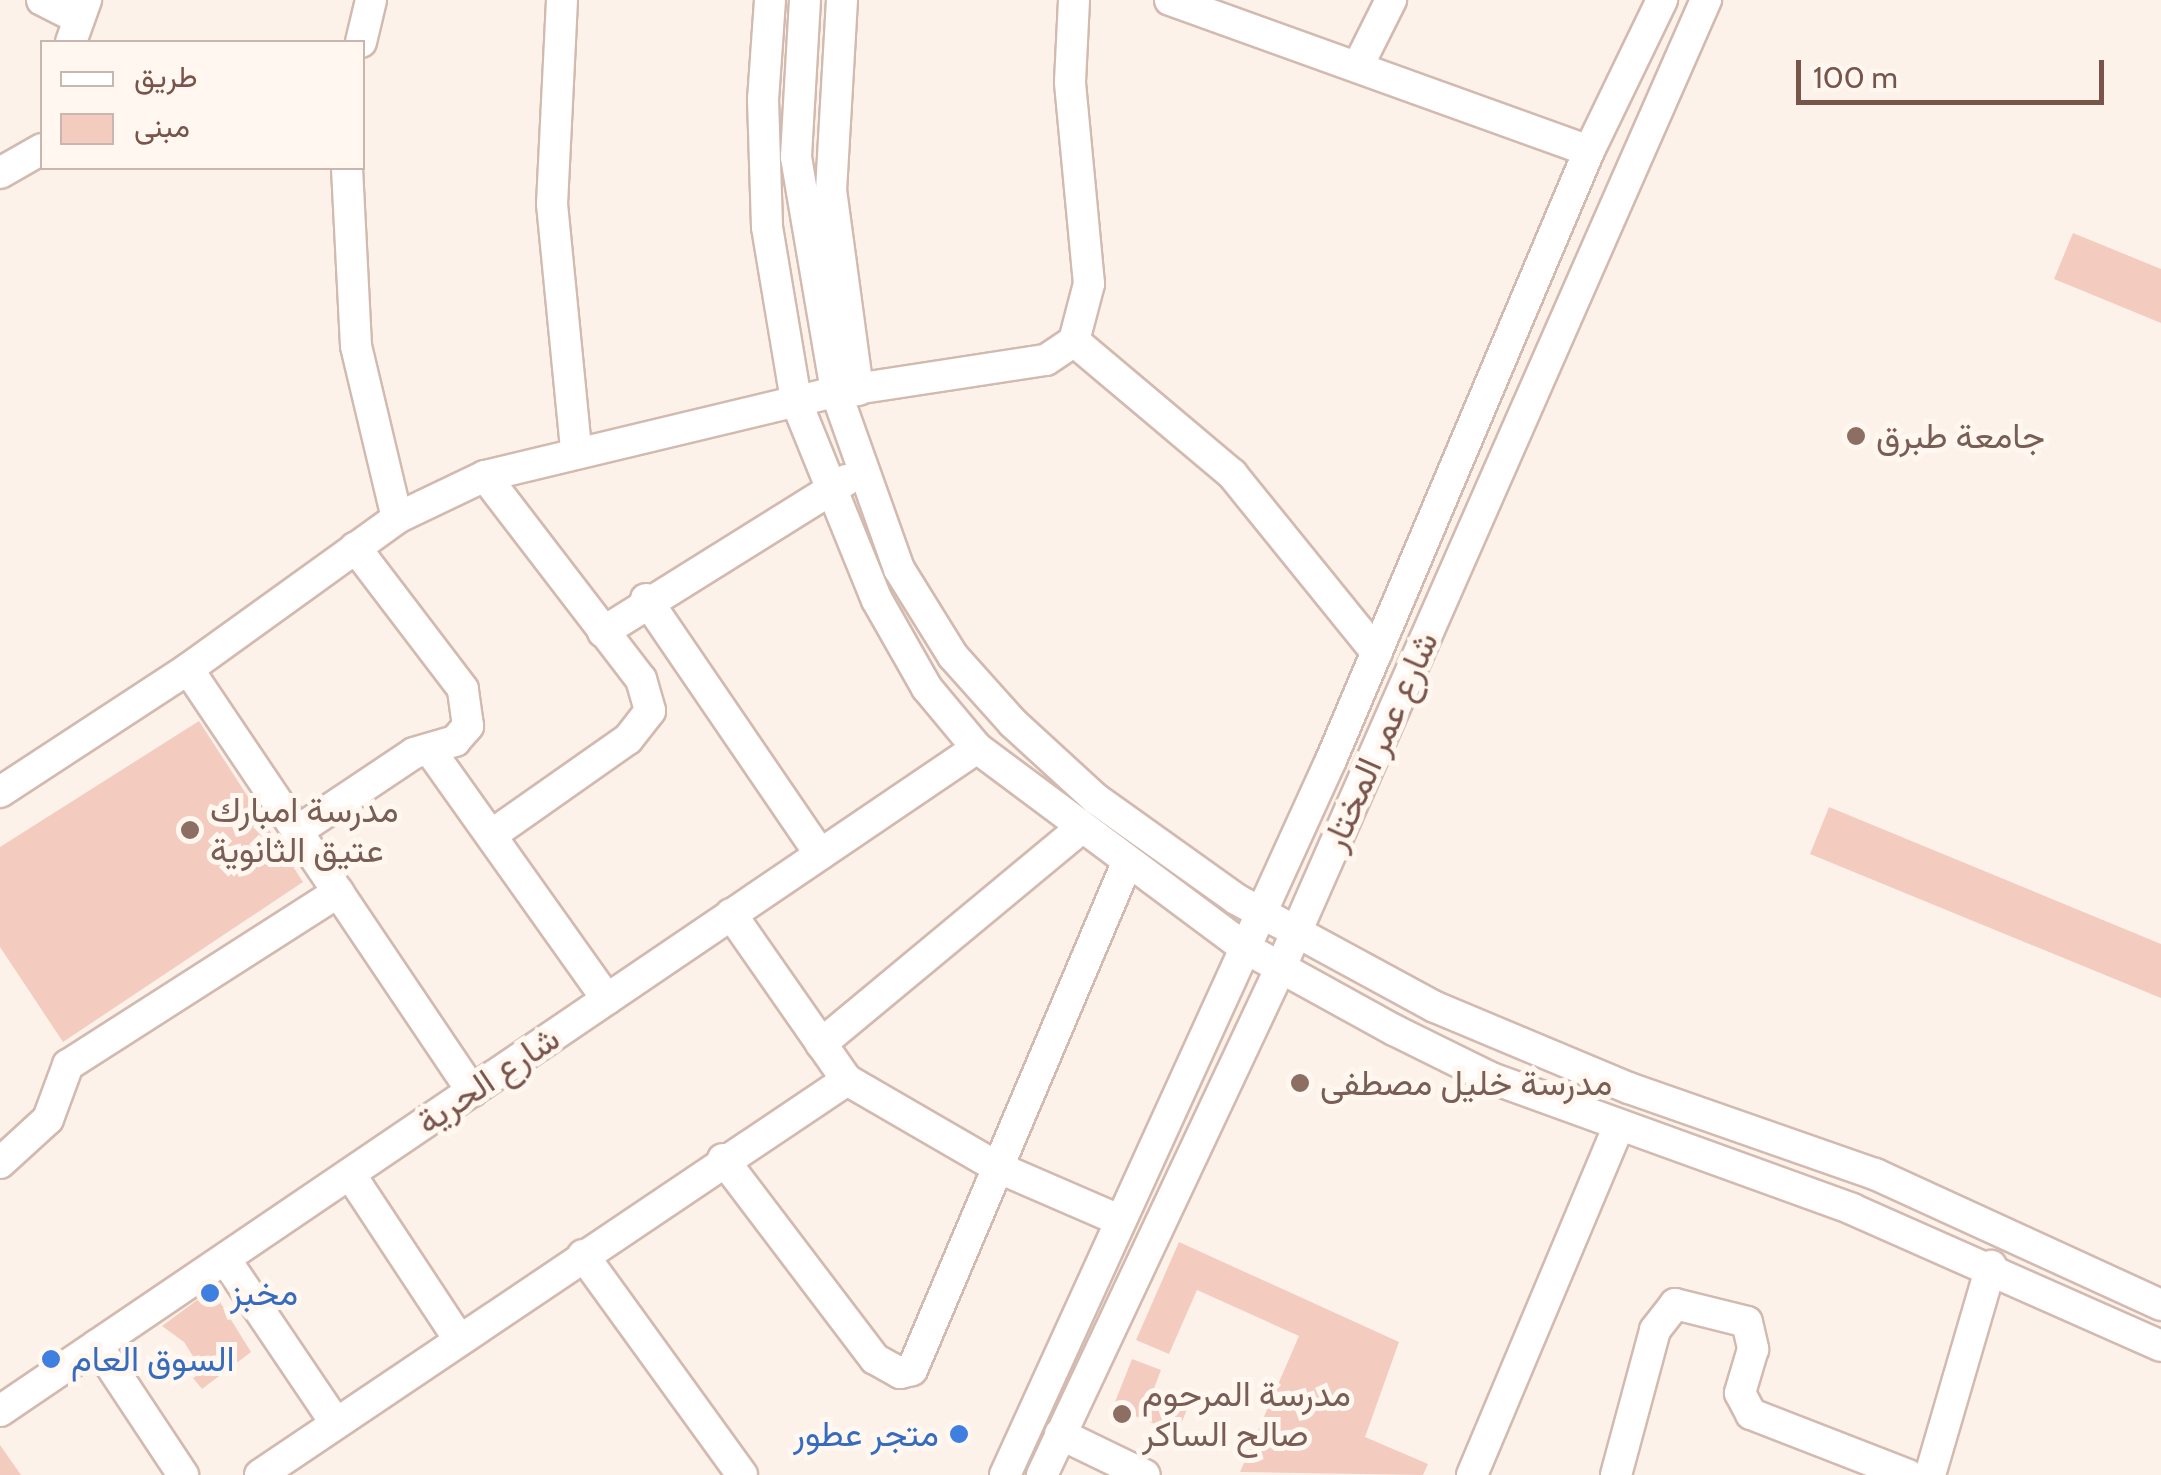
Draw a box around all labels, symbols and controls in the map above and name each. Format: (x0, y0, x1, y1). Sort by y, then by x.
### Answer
legend (40, 40, 365, 170)
scale bar (1801, 40, 2108, 102)
text: طريق (134, 58, 198, 95)
text: 100 m (1813, 59, 1898, 96)
text: مبنى (134, 108, 190, 145)
place label: جامعة طبرق (1876, 415, 2045, 457)
marker: جامعة طبرق (1845, 425, 1867, 447)
street label: شارع عمر المختار (1313, 625, 1447, 857)
place label: مدرسة امبارك عتيق الثانوية (210, 789, 399, 871)
marker: مدرسة امبارك عتيق الثانوية (179, 819, 201, 841)
street label: شارع الحرية (409, 1017, 567, 1143)
place label: مدرسة خليل مصطفى (1320, 1062, 1612, 1104)
marker: مدرسة خليل مصطفى (1289, 1072, 1311, 1094)
place label: مخبز (230, 1272, 298, 1314)
marker: مخبز (199, 1282, 221, 1304)
place label: السوق العام (71, 1338, 235, 1380)
marker: السوق العام (40, 1348, 62, 1370)
place label: مدرسة المرحوم صالح الساكر (1142, 1373, 1351, 1455)
marker: مدرسة المرحوم صالح الساكر (1111, 1403, 1133, 1425)
place label: متجر عطور (793, 1413, 939, 1455)
marker: متجر عطور (948, 1423, 970, 1445)

